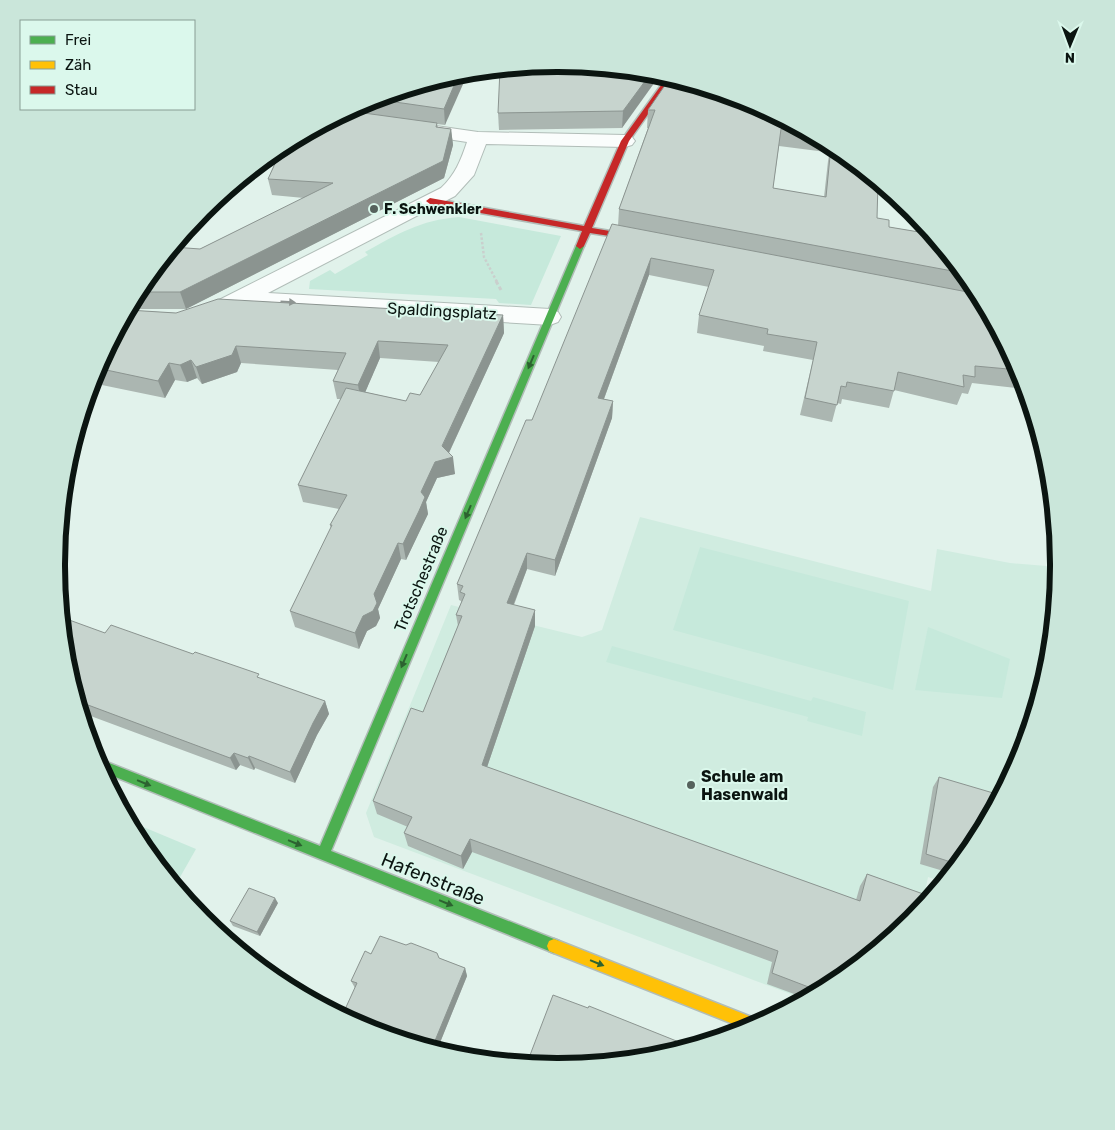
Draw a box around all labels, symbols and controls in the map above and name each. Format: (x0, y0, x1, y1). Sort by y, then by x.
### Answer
legend (20, 20, 195, 110)
north arrow (1045, 20, 1095, 70)
text: Frei (65, 31, 91, 49)
text: N (1065, 49, 1075, 66)
text: Zäh (65, 56, 91, 74)
text: Stau (65, 81, 98, 99)
place label: F. Schwenkler (384, 201, 482, 218)
marker: F. Schwenkler (368, 203, 380, 215)
one-way arrow (280, 298, 296, 306)
street label: Spaldingsplatz (387, 299, 497, 323)
one-way arrow (526, 355, 534, 369)
one-way arrow (463, 505, 471, 519)
street label: Trotschestraße (390, 523, 452, 634)
one-way arrow (400, 654, 408, 668)
place label: Schule am Hasenwald (701, 767, 788, 804)
one-way arrow (137, 779, 152, 787)
marker: Schule am Hasenwald (685, 779, 697, 791)
one-way arrow (288, 839, 303, 847)
street label: Hafenstraße (378, 848, 488, 910)
one-way arrow (439, 899, 454, 907)
one-way arrow (590, 959, 605, 967)

